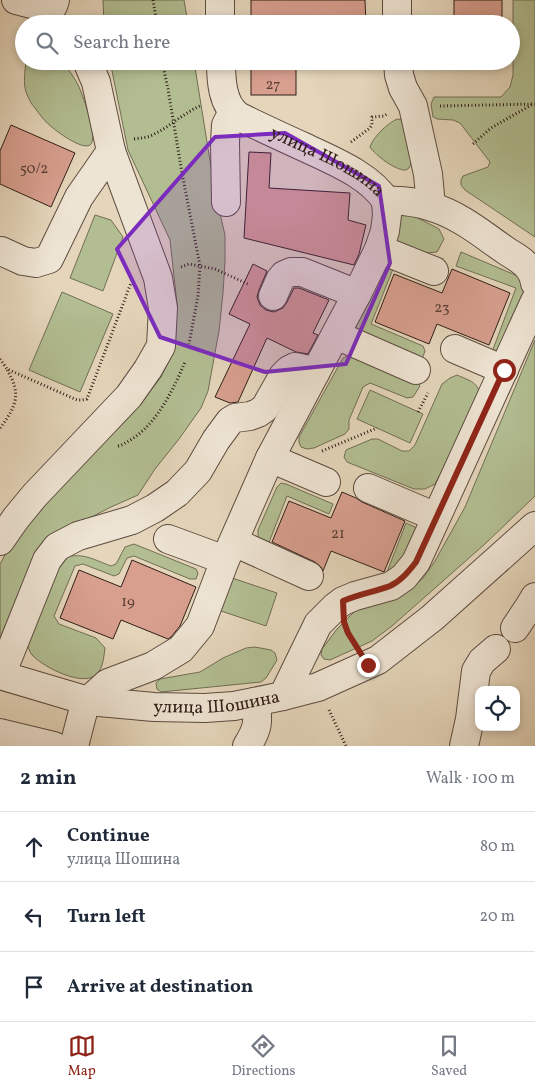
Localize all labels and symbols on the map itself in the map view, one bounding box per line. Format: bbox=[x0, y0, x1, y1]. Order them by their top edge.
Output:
house number: 27 bbox=[266, 75, 280, 96]
street label: улица Шошина bbox=[266, 121, 390, 203]
house number: 50/2 bbox=[20, 159, 48, 180]
house number: 23 bbox=[434, 298, 450, 319]
route start bbox=[493, 359, 516, 382]
house number: 21 bbox=[331, 524, 345, 545]
house number: 19 bbox=[121, 592, 135, 613]
route end bbox=[357, 654, 380, 677]
street label: улица Шошина bbox=[153, 684, 282, 721]

